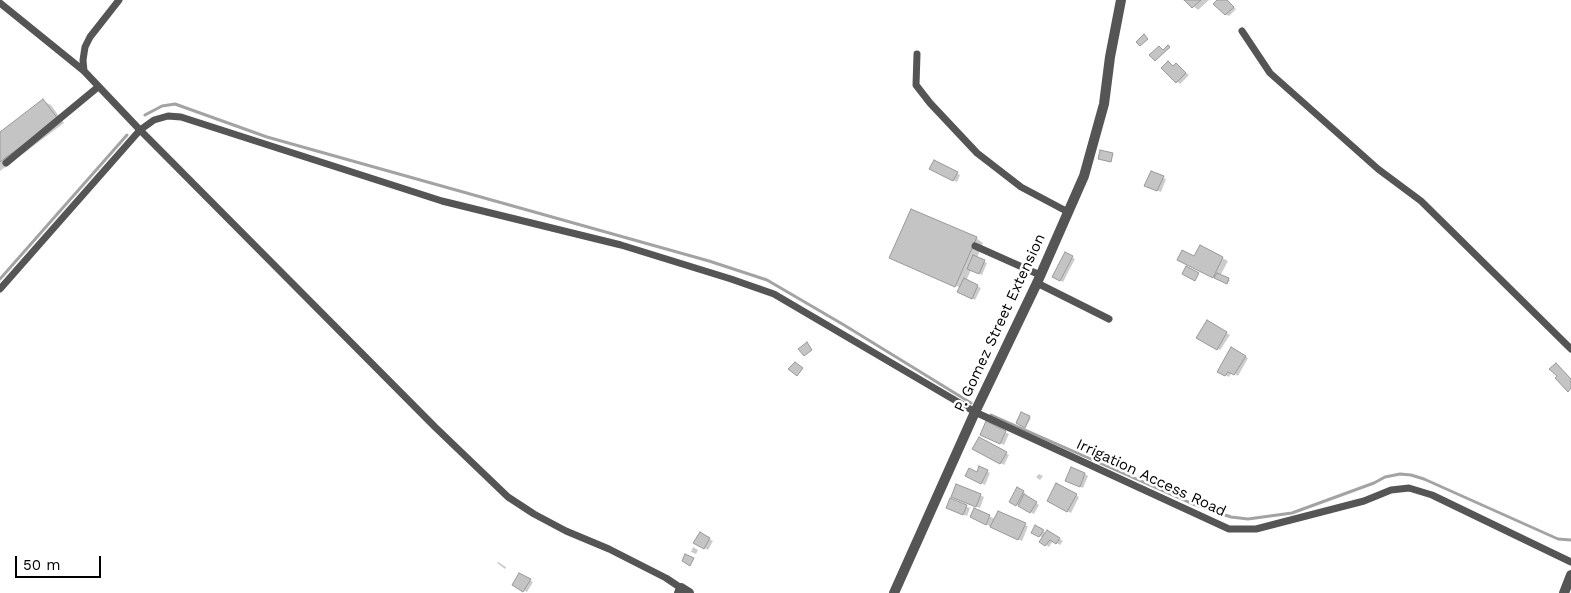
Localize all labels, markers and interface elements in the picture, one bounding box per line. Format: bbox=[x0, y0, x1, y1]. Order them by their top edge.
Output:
street label: P. Gomez Street Extension bbox=[951, 231, 1049, 415]
street label: Irrigation Access Road bbox=[1073, 435, 1229, 521]
scale bar bbox=[18, 546, 104, 578]
text: 50 m bbox=[23, 556, 60, 574]

